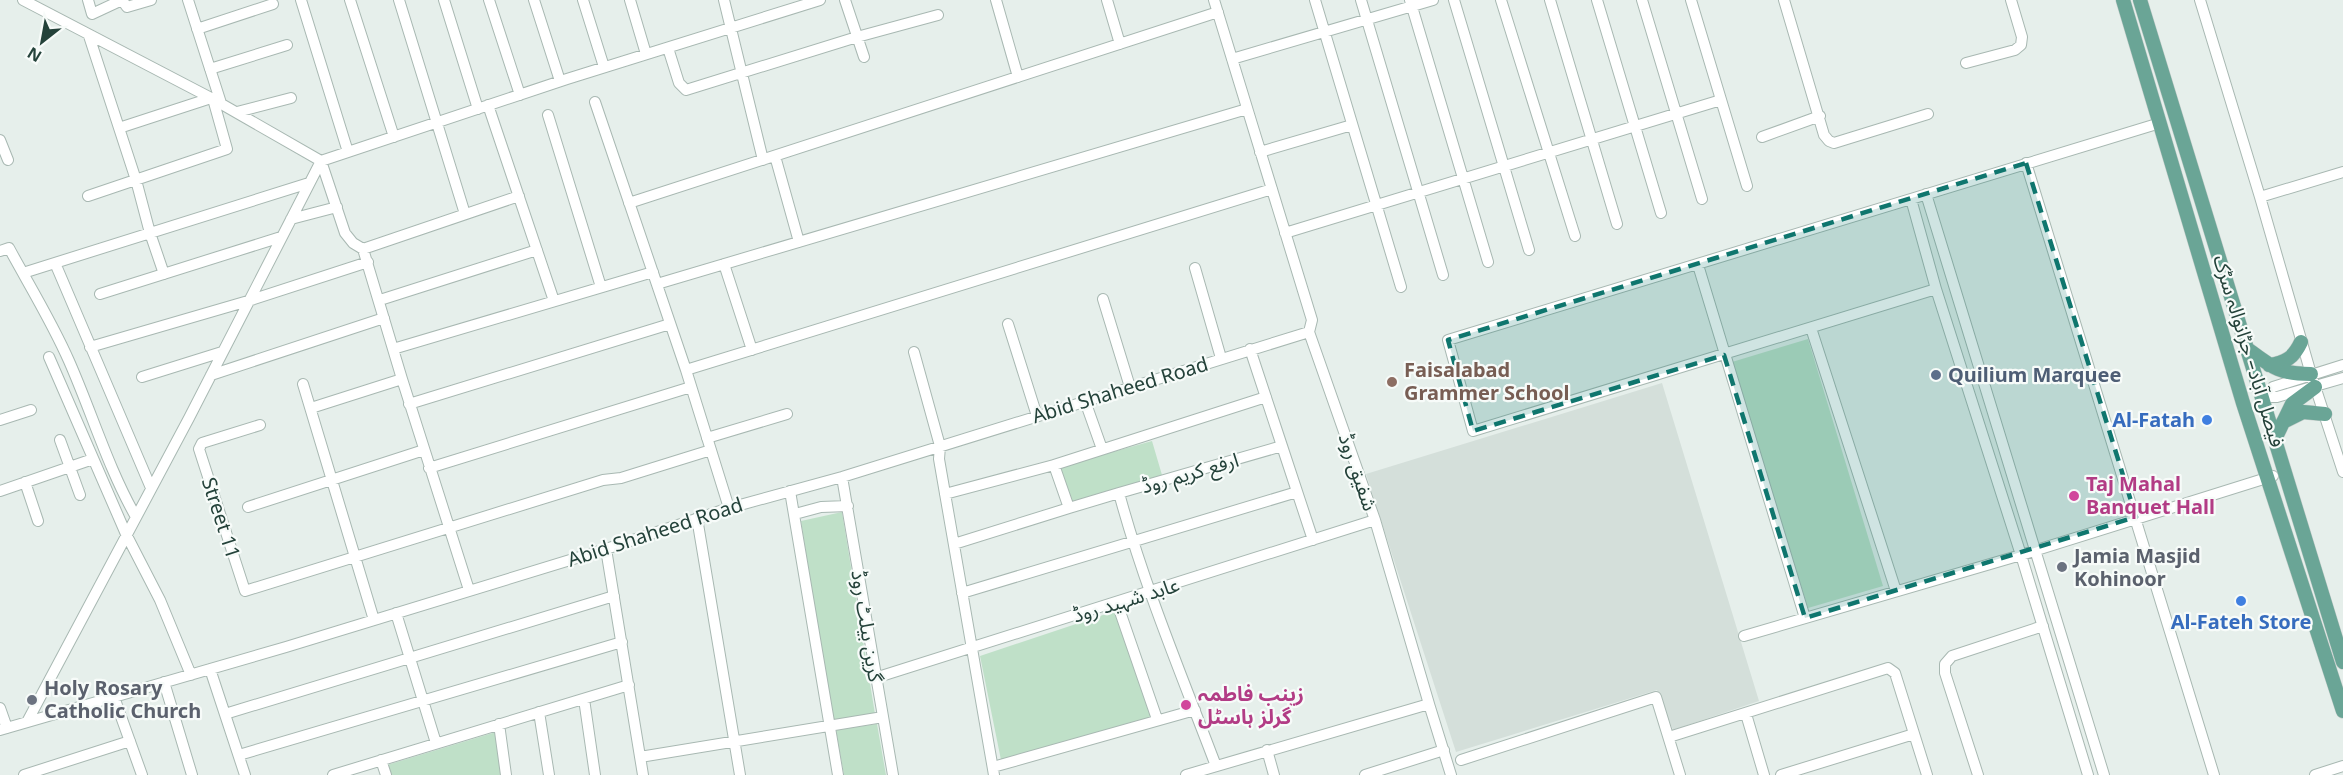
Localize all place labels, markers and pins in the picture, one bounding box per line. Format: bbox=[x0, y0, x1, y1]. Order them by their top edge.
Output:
place label: Faisalabad Grammer School bbox=[1404, 356, 1569, 406]
place label: Quilium Marquee bbox=[1948, 361, 2121, 388]
marker: Quilium Marquee bbox=[1929, 368, 1943, 382]
marker: Faisalabad Grammer School bbox=[1385, 375, 1399, 389]
place label: Al-Fatah bbox=[2112, 406, 2195, 433]
marker: Al-Fatah bbox=[2200, 413, 2214, 427]
place label: Taj Mahal Banquet Hall bbox=[2086, 470, 2215, 520]
marker: Taj Mahal Banquet Hall bbox=[2067, 489, 2081, 503]
place label: Jamia Masjid Kohinoor bbox=[2072, 542, 2201, 592]
marker: Jamia Masjid Kohinoor bbox=[2055, 560, 2069, 574]
marker: Al-Fateh Store bbox=[2234, 594, 2248, 608]
place label: Al-Fateh Store bbox=[2171, 608, 2311, 635]
place label: Holy Rosary Catholic Church bbox=[44, 674, 201, 724]
place label: زینب فاطمہ گرلز ہاسٹل bbox=[1198, 680, 1304, 730]
marker: Holy Rosary Catholic Church bbox=[25, 693, 39, 707]
marker: زینب فاطمہ گرلز ہاسٹل bbox=[1179, 698, 1193, 712]

